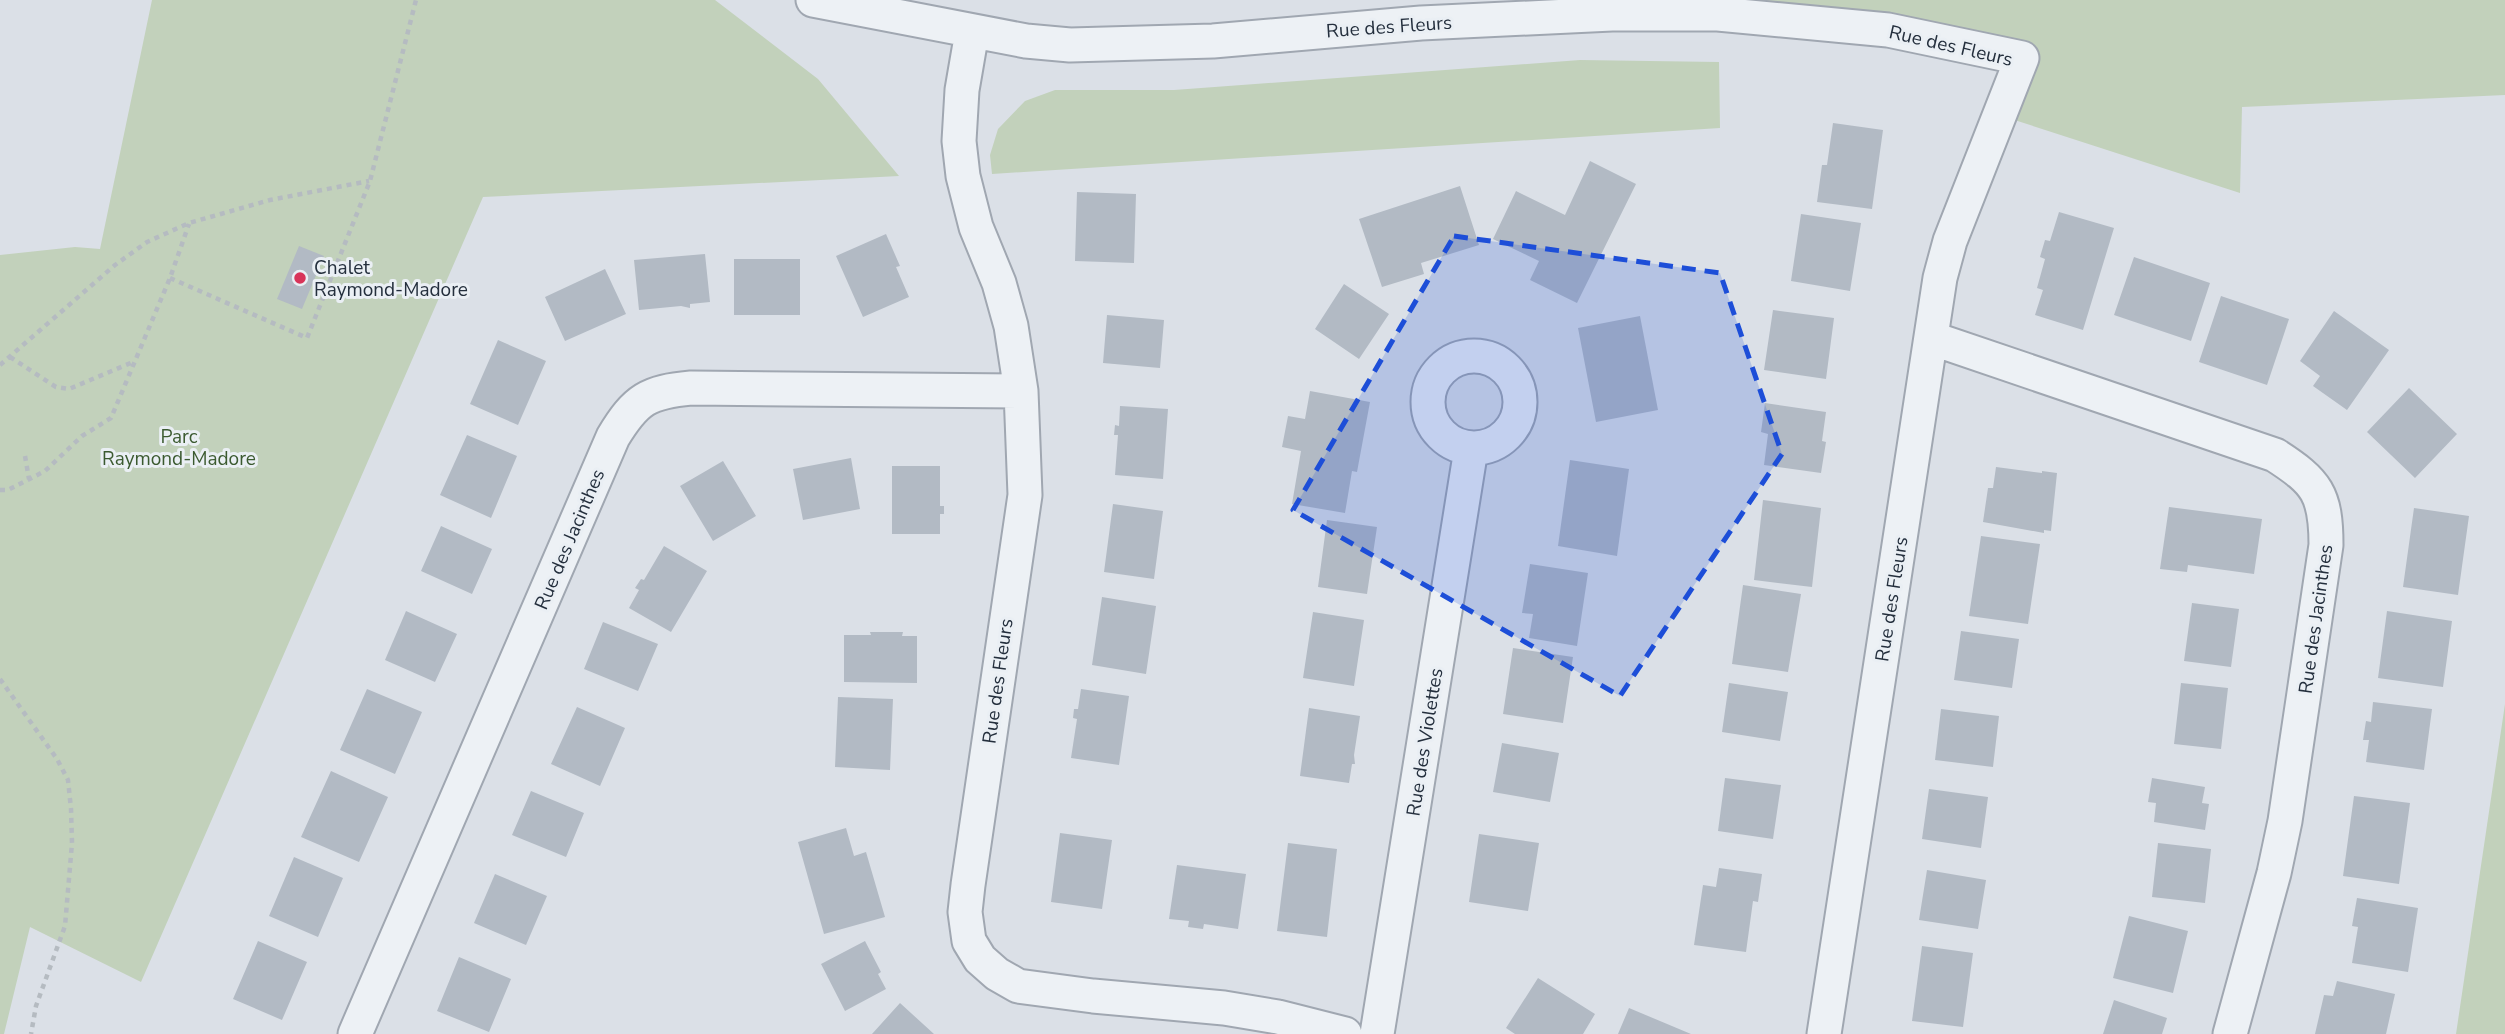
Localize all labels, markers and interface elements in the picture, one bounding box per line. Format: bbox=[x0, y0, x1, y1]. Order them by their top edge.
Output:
street label: Rue des Fleurs bbox=[1325, 10, 1453, 44]
street label: Rue des Fleurs bbox=[1886, 19, 2015, 73]
place label: Chalet Raymond-Madore bbox=[314, 255, 468, 303]
marker: Chalet Raymond-Madore bbox=[292, 270, 308, 286]
park label: Parc Raymond-Madore bbox=[102, 424, 256, 472]
street label: Rue des Jacinthes bbox=[529, 465, 611, 614]
street label: Rue des Fleurs bbox=[1869, 535, 1915, 663]
street label: Rue des Jacinthes bbox=[2293, 543, 2339, 695]
street label: Rue des Fleurs bbox=[976, 617, 1020, 745]
street label: Rue des Violettes bbox=[1400, 666, 1450, 818]

